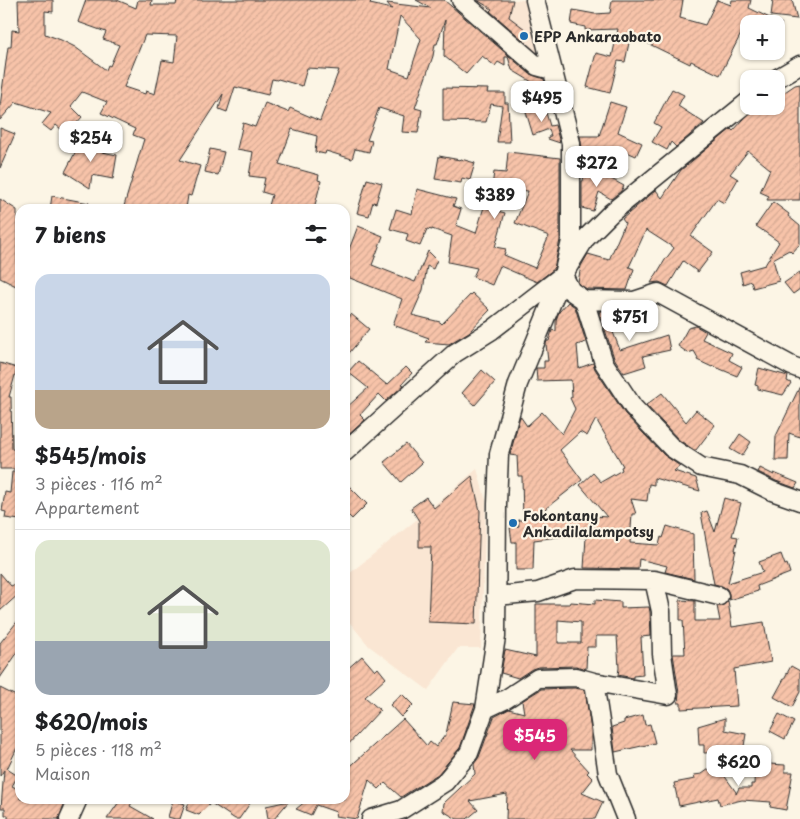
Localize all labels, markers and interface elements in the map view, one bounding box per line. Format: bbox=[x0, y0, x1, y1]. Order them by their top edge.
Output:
map controls bbox=[740, 15, 785, 115]
button: + bbox=[740, 15, 785, 60]
place label: EPP Ankaraobato bbox=[534, 26, 661, 47]
marker: EPP Ankaraobato bbox=[518, 30, 530, 42]
button: − bbox=[740, 70, 785, 115]
pin: $495 bbox=[512, 80, 572, 123]
text: $495 bbox=[522, 85, 562, 109]
pin: $254 bbox=[61, 120, 121, 163]
text: $254 bbox=[70, 125, 112, 149]
pin: $272 bbox=[567, 146, 627, 188]
text: $272 bbox=[576, 150, 618, 174]
pin: $389 bbox=[465, 178, 525, 220]
text: $389 bbox=[475, 182, 515, 206]
text: 7 biens bbox=[35, 218, 106, 250]
icon: filters bbox=[302, 220, 330, 248]
pin: $751 bbox=[600, 300, 660, 342]
text: $751 bbox=[612, 304, 648, 328]
icon: home bbox=[138, 307, 228, 397]
text: $545/mois bbox=[35, 439, 146, 471]
text: 3 pièces · 116 m² bbox=[35, 471, 163, 495]
text: Appartement bbox=[35, 495, 139, 519]
place label: Fokontany Ankadilalampotsy bbox=[523, 505, 654, 542]
marker: Fokontany Ankadilalampotsy bbox=[507, 517, 519, 529]
icon: home bbox=[138, 572, 228, 662]
text: $620/mois bbox=[35, 705, 148, 737]
pin: $545 bbox=[505, 718, 565, 761]
text: $545 bbox=[514, 723, 556, 747]
text: 5 pièces · 118 m² bbox=[35, 737, 162, 761]
pin: $620 bbox=[709, 744, 769, 787]
text: $620 bbox=[717, 749, 761, 773]
text: Maison bbox=[35, 761, 90, 785]

